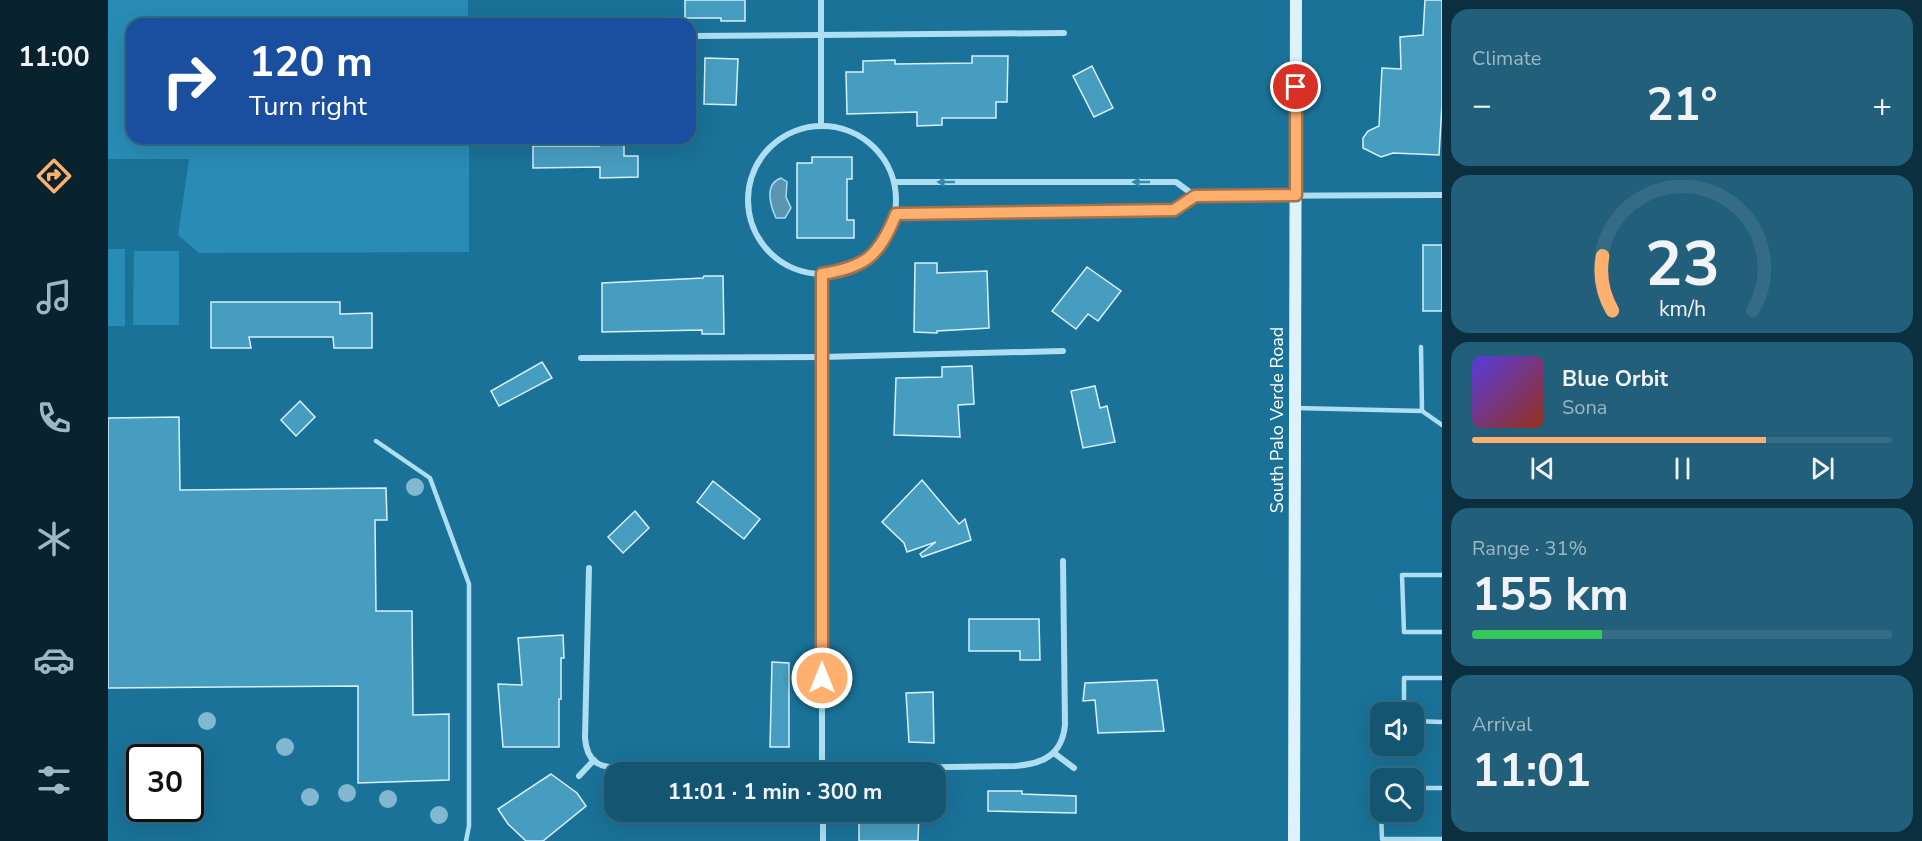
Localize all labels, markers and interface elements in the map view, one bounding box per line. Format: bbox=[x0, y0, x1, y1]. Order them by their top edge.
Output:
text: 120 m bbox=[249, 34, 373, 91]
text: 11:00 bbox=[18, 39, 90, 76]
icon: right bbox=[150, 42, 228, 120]
text: Climate bbox=[1472, 45, 1541, 72]
pin bbox=[1270, 61, 1321, 112]
icon: arrive bbox=[1279, 70, 1312, 103]
text: 21° bbox=[1646, 75, 1718, 136]
text: − bbox=[1472, 83, 1492, 128]
text: + bbox=[1872, 83, 1892, 128]
text: Turn right bbox=[249, 88, 367, 125]
icon: directions bbox=[33, 155, 75, 197]
one-way arrow bbox=[936, 177, 955, 187]
one-way arrow bbox=[1131, 177, 1150, 187]
text: 23 bbox=[1645, 222, 1719, 307]
icon: music bbox=[33, 276, 75, 318]
text: km/h bbox=[1658, 295, 1706, 325]
street label: South Palo Verde Road bbox=[1265, 327, 1289, 513]
text: Blue Orbit bbox=[1562, 364, 1668, 394]
text: Sona bbox=[1562, 394, 1607, 421]
icon: phone bbox=[33, 397, 75, 439]
icon: previous bbox=[1526, 452, 1559, 485]
icon: pause bbox=[1666, 452, 1699, 485]
icon: next bbox=[1806, 452, 1839, 485]
icon: climate bbox=[33, 518, 75, 560]
text: Range · 31% bbox=[1472, 535, 1587, 562]
text: 155 km bbox=[1472, 565, 1629, 626]
icon: car bbox=[33, 639, 75, 681]
position arrow bbox=[790, 646, 854, 710]
map controls bbox=[1370, 702, 1424, 822]
button: sound bbox=[1370, 702, 1424, 756]
text: Arrival bbox=[1472, 711, 1532, 738]
text: 11:01 bbox=[1472, 741, 1591, 802]
speed limit sign: 30 bbox=[126, 744, 204, 822]
icon: filters bbox=[33, 759, 75, 801]
button: search bbox=[1370, 768, 1424, 822]
text: 11:01 · 1 min · 300 m bbox=[668, 777, 882, 807]

